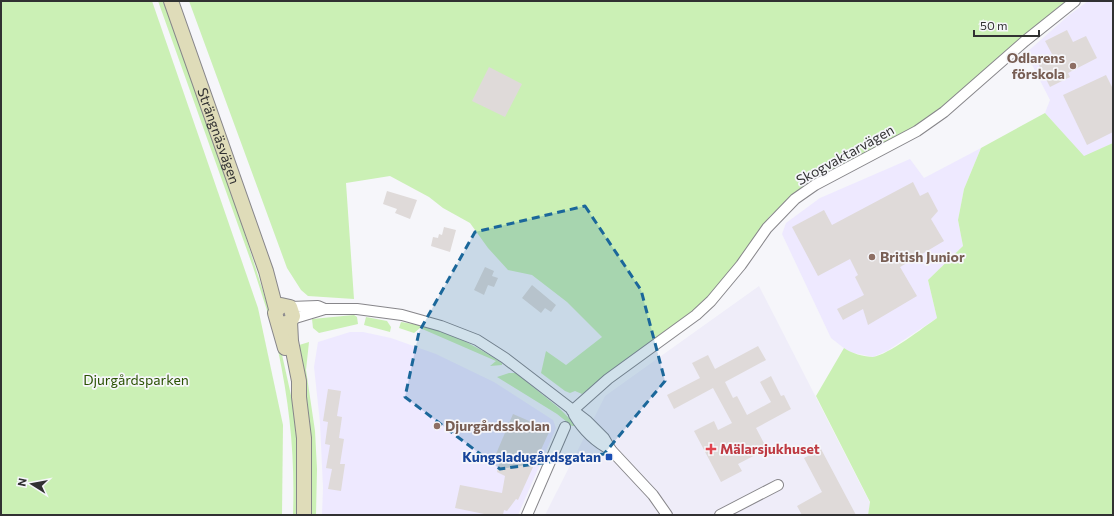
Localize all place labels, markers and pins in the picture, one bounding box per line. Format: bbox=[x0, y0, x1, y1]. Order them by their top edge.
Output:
place label: Odlarens förskola bbox=[1007, 49, 1065, 82]
marker: Odlarens förskola bbox=[1068, 61, 1078, 71]
place label: British Junior bbox=[880, 248, 965, 265]
marker: British Junior bbox=[867, 252, 877, 262]
place label: Djurgårdsskolan bbox=[445, 417, 550, 434]
marker: Djurgårdsskolan bbox=[432, 421, 442, 431]
place label: Mälarsjukhuset bbox=[720, 440, 820, 457]
marker: Mälarsjukhuset bbox=[705, 443, 717, 455]
place label: Kungsladugårdsgatan bbox=[462, 448, 601, 465]
marker: Kungsladugårdsgatan bbox=[604, 452, 614, 462]

